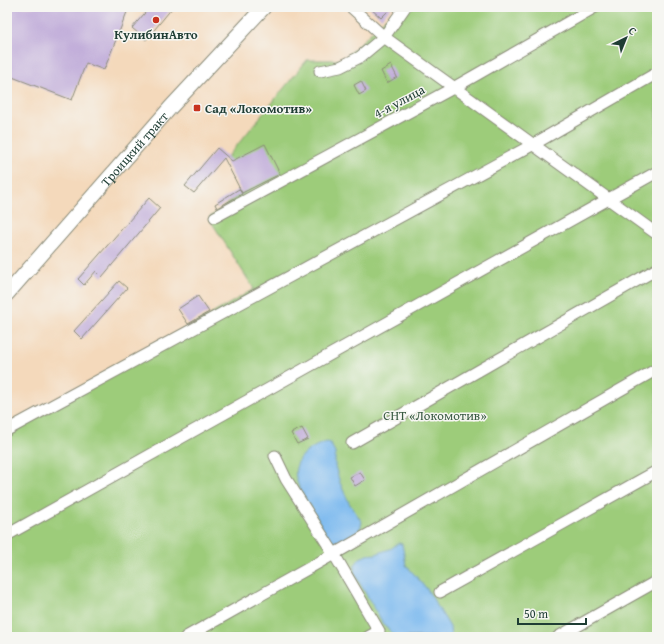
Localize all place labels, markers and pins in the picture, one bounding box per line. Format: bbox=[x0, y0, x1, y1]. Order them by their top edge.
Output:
marker: КулибинАвто bbox=[151, 15, 161, 25]
place label: КулибинАвто bbox=[114, 25, 198, 44]
place label: Сад «Локомотив» bbox=[205, 99, 312, 118]
marker: Сад «Локомотив» bbox=[192, 103, 202, 113]

